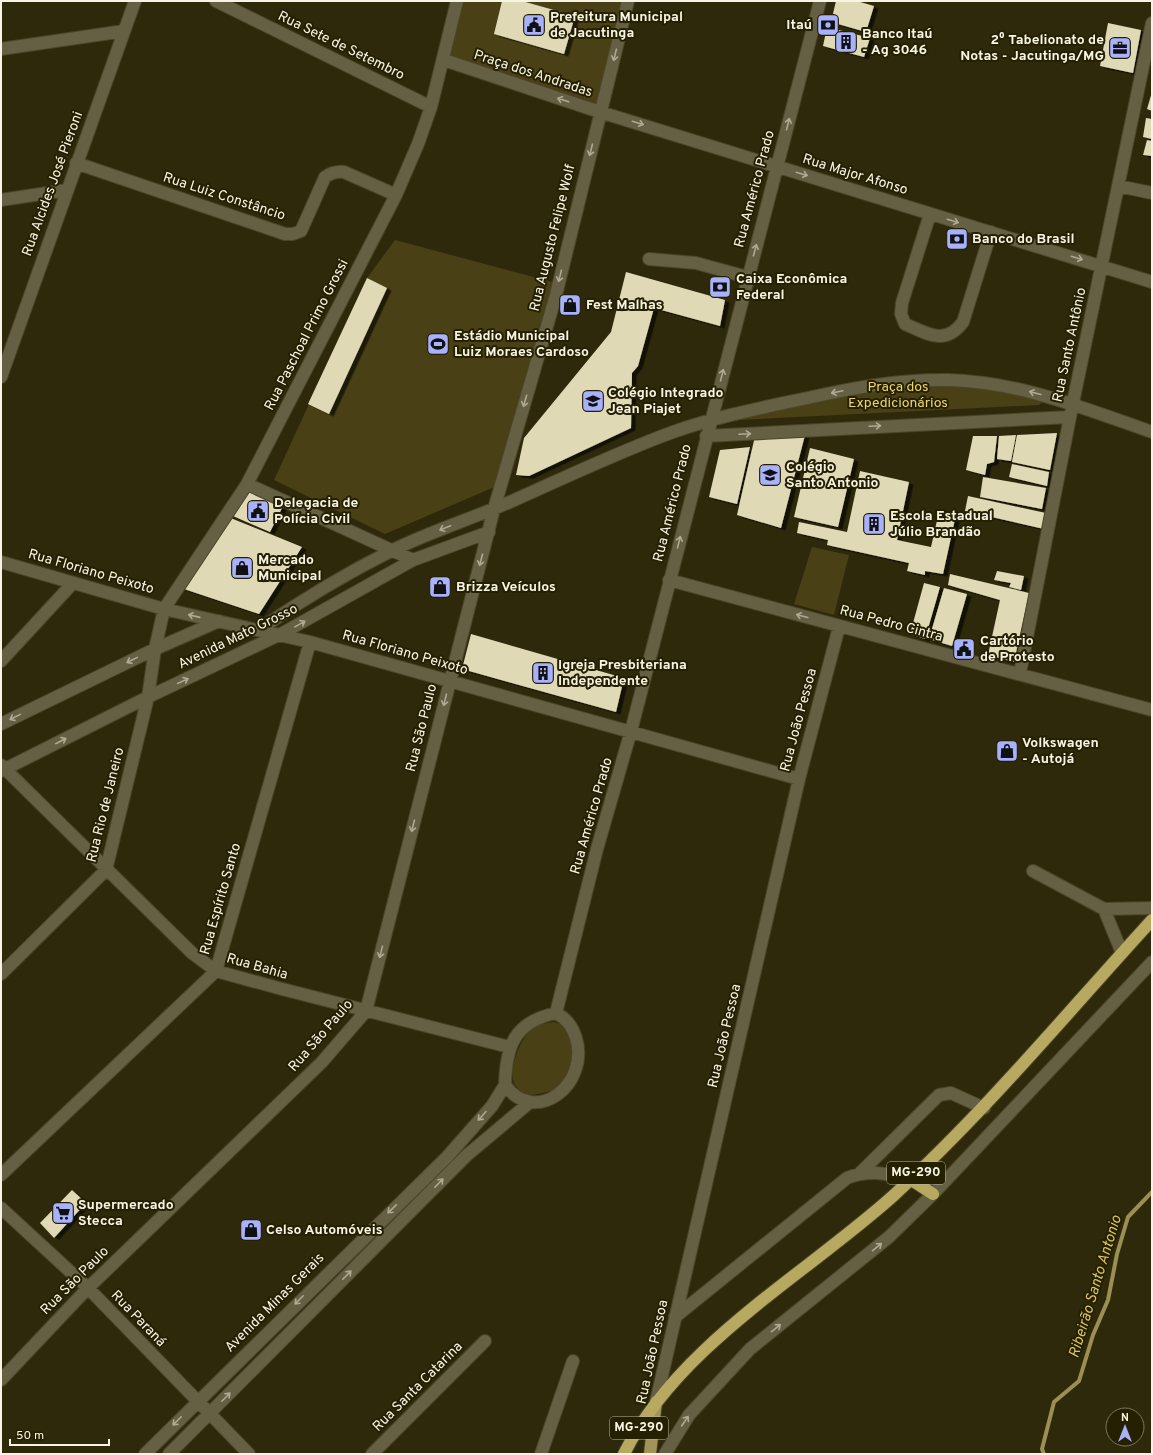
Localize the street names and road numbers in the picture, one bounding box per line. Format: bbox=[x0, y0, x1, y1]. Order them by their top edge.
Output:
street label: Rua Sete de Setembro bbox=[275, 8, 407, 84]
street label: Praça dos Andradas bbox=[471, 47, 595, 101]
street label: Rua Alcides José Pieroni bbox=[19, 109, 87, 259]
street label: Rua Américo Prado bbox=[731, 128, 779, 249]
street label: Rua Major Afonso bbox=[800, 151, 910, 199]
street label: Rua Augusto Felipe Wolf bbox=[527, 163, 580, 313]
street label: Rua Luiz Constâncio bbox=[161, 169, 287, 225]
street label: Rua Paschoal Primo Grossi bbox=[261, 257, 353, 413]
street label: Rua Santo Antônio bbox=[1050, 286, 1090, 404]
street label: Rua Américo Prado bbox=[650, 442, 696, 564]
street label: Rua Floriano Peixoto bbox=[26, 546, 156, 598]
street label: Avenida Mato Grosso bbox=[175, 601, 301, 673]
street label: Rua Pedro Cintra bbox=[838, 602, 944, 646]
street label: Rua Floriano Peixoto bbox=[340, 627, 470, 679]
street label: Rua João Pessoa bbox=[777, 666, 821, 774]
street label: Rua São Paulo bbox=[403, 682, 441, 774]
street label: Rua Rio de Janeiro bbox=[84, 746, 129, 864]
street label: Rua Américo Prado bbox=[567, 755, 617, 876]
street label: Rua Espírito Santo bbox=[197, 841, 245, 957]
street label: Rua Bahia bbox=[224, 950, 290, 984]
street label: Rua João Pessoa bbox=[705, 982, 745, 1090]
street label: Rua São Paulo bbox=[285, 996, 357, 1075]
road number: MG-290 bbox=[887, 1162, 945, 1184]
street label: Rua São Paulo bbox=[37, 1243, 113, 1319]
street label: Avenida Minas Gerais bbox=[222, 1250, 328, 1356]
street label: Rua Paraná bbox=[107, 1287, 169, 1351]
street label: Rua João Pessoa bbox=[634, 1298, 672, 1406]
street label: Rua Santa Catarina bbox=[369, 1338, 467, 1436]
road number: MG-290 bbox=[610, 1417, 668, 1439]

